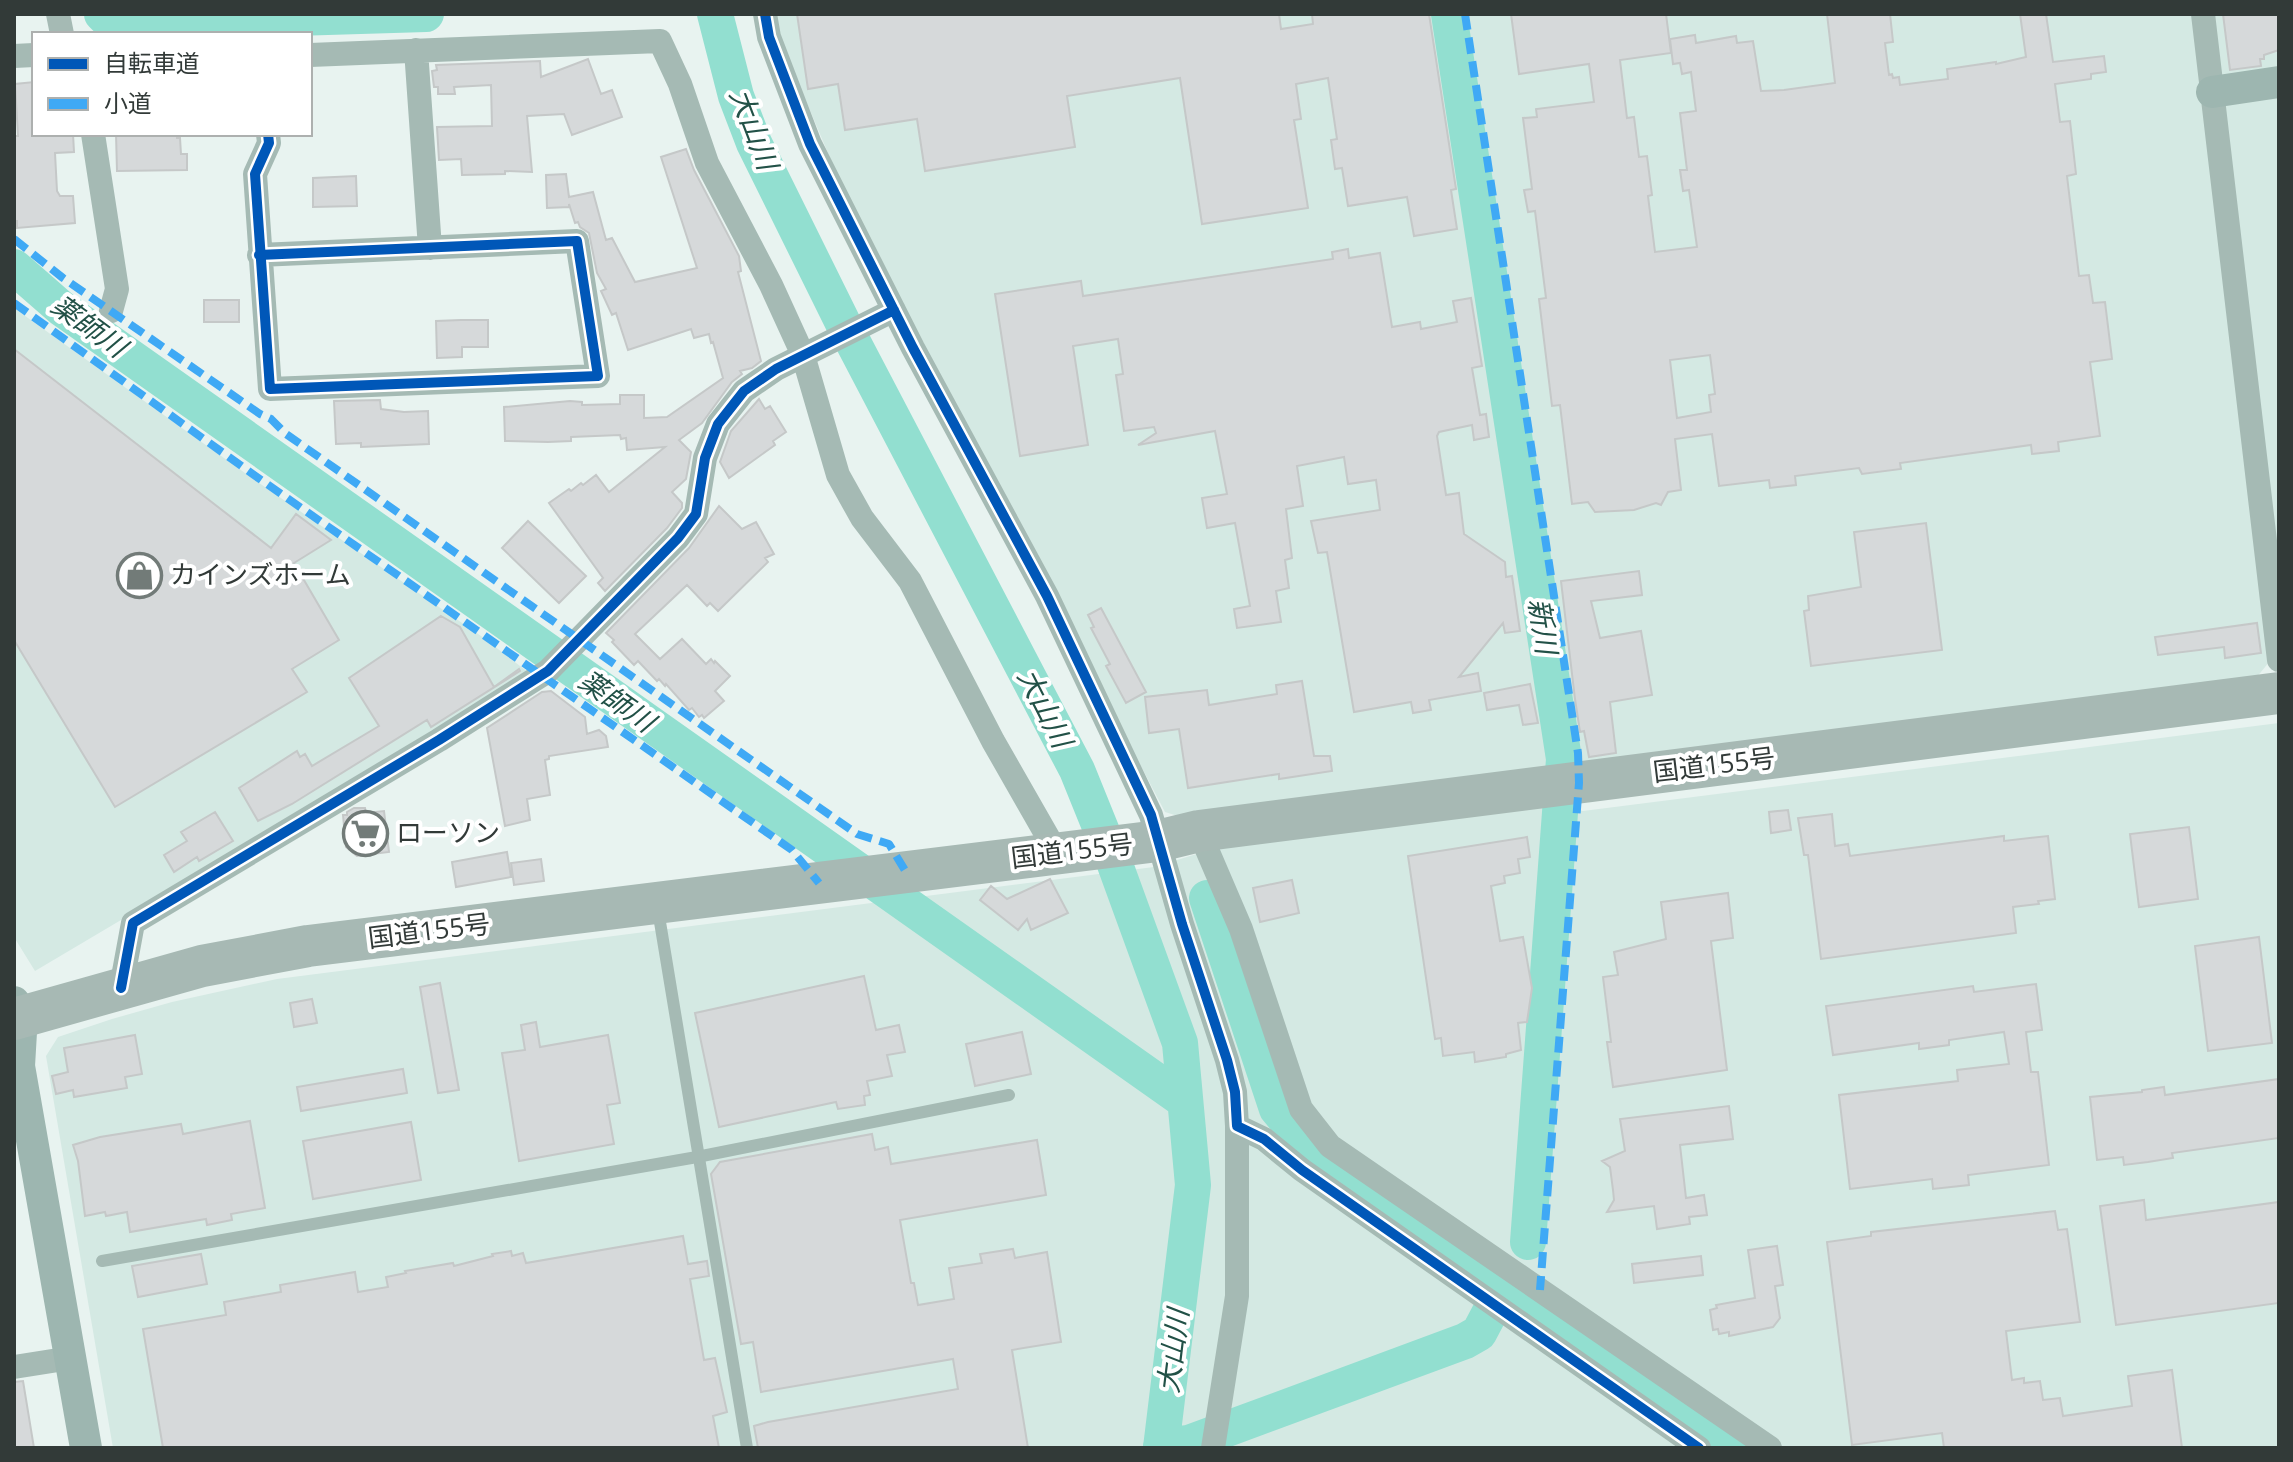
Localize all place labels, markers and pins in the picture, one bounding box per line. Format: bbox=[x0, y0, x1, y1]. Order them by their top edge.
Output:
shop icon: カインズホーム bbox=[115, 551, 163, 599]
place label: カインズホーム bbox=[170, 556, 351, 592]
supermarket icon: ローソン bbox=[341, 809, 389, 857]
place label: ローソン bbox=[396, 814, 500, 850]

